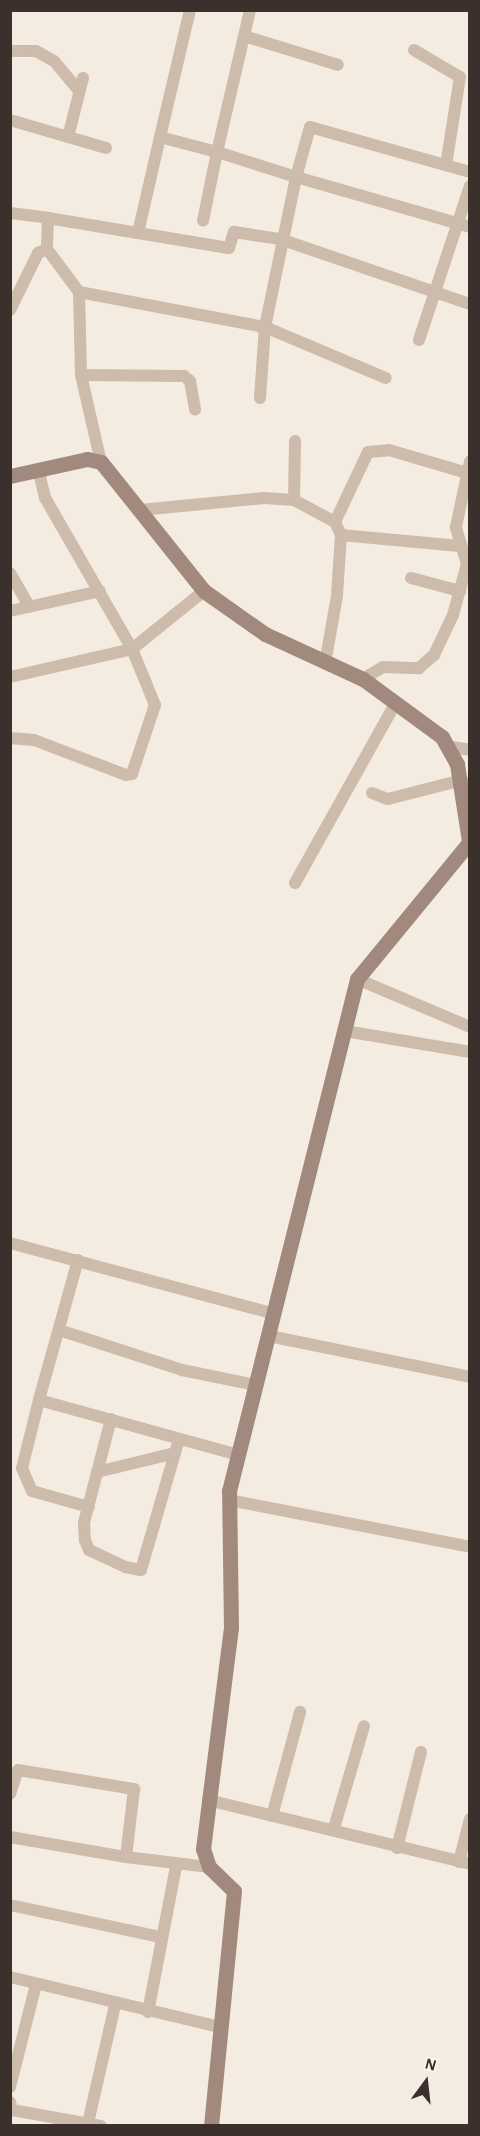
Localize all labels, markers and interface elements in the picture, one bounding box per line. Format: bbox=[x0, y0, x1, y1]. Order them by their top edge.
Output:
north arrow bbox=[396, 2052, 456, 2112]
text: N bbox=[423, 2055, 438, 2074]

